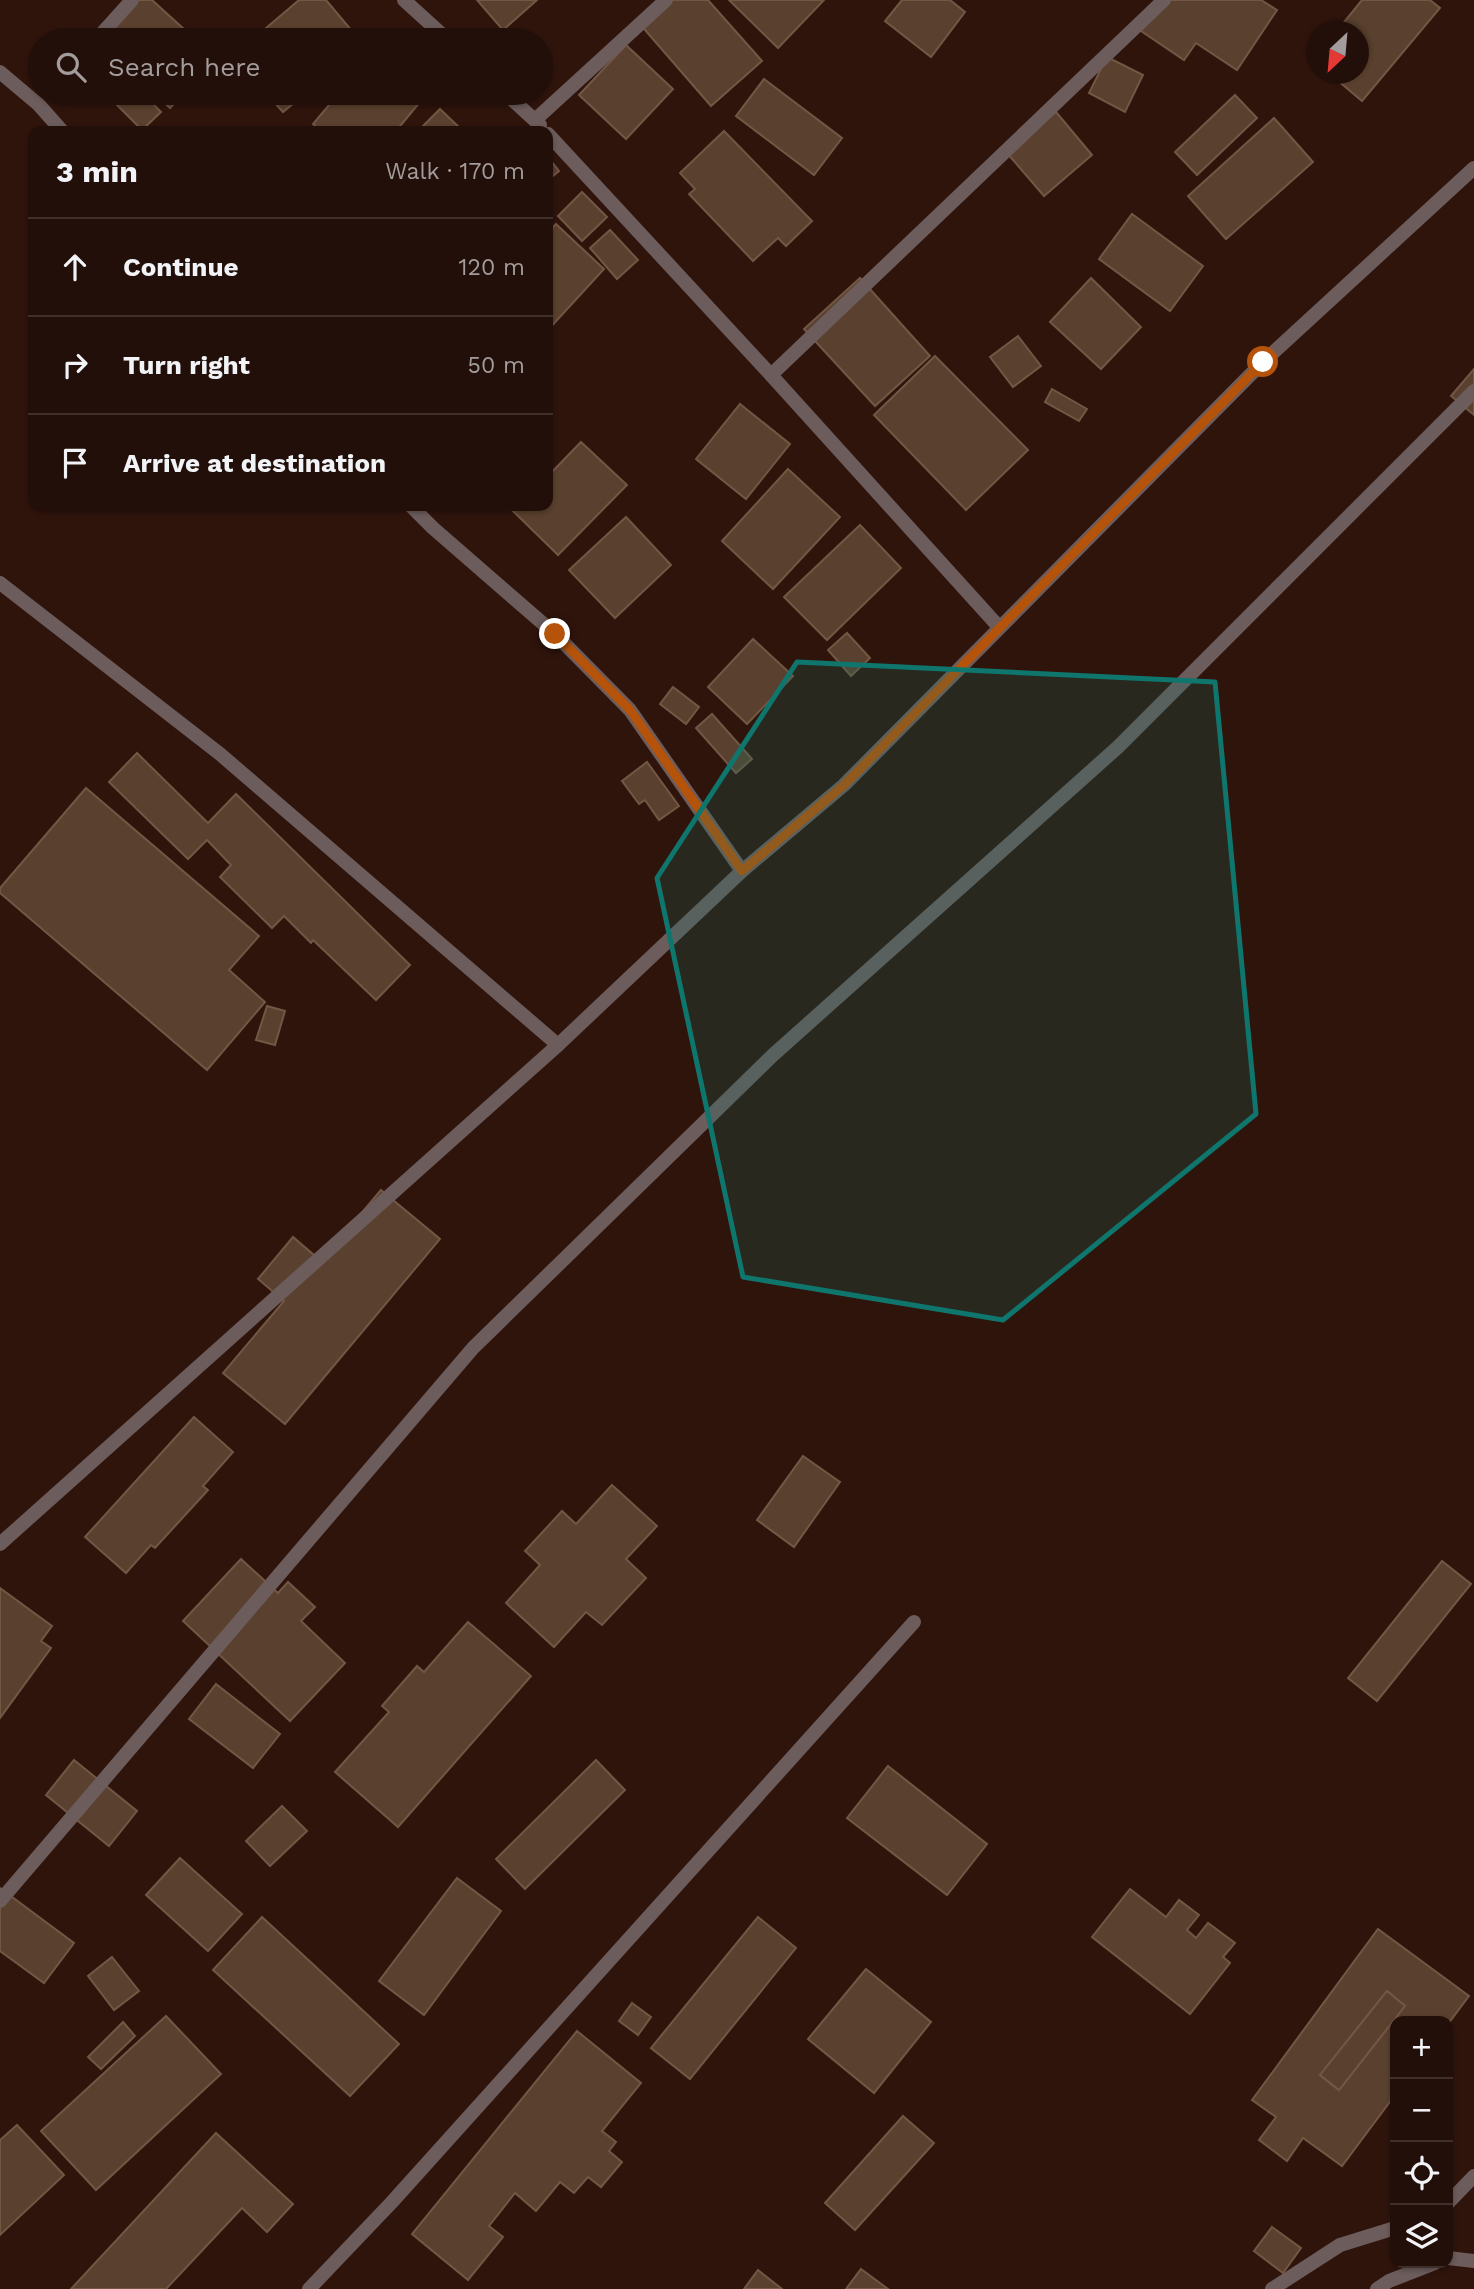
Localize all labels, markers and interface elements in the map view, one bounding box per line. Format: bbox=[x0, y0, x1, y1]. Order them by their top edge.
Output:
north arrow bbox=[1306, 21, 1369, 84]
search box bbox=[28, 28, 553, 105]
icon: search bbox=[52, 48, 90, 86]
text: Search here bbox=[108, 52, 260, 82]
text: 3 min bbox=[56, 154, 138, 189]
text: Walk · 170 m bbox=[385, 158, 525, 185]
icon: ahead bbox=[56, 248, 94, 286]
text: Continue bbox=[123, 252, 239, 282]
text: 120 m bbox=[459, 254, 525, 281]
icon: right bbox=[56, 346, 94, 384]
route start bbox=[1247, 346, 1278, 377]
text: Turn right bbox=[123, 350, 250, 380]
text: 50 m bbox=[468, 352, 525, 379]
icon: arrive bbox=[56, 444, 94, 482]
text: Arrive at destination bbox=[123, 448, 386, 478]
route end bbox=[539, 618, 570, 649]
map controls bbox=[1390, 2016, 1453, 2268]
button: + bbox=[1390, 2016, 1453, 2079]
button: − bbox=[1390, 2079, 1453, 2142]
button: locate bbox=[1390, 2142, 1453, 2205]
button: layers bbox=[1390, 2205, 1453, 2268]

